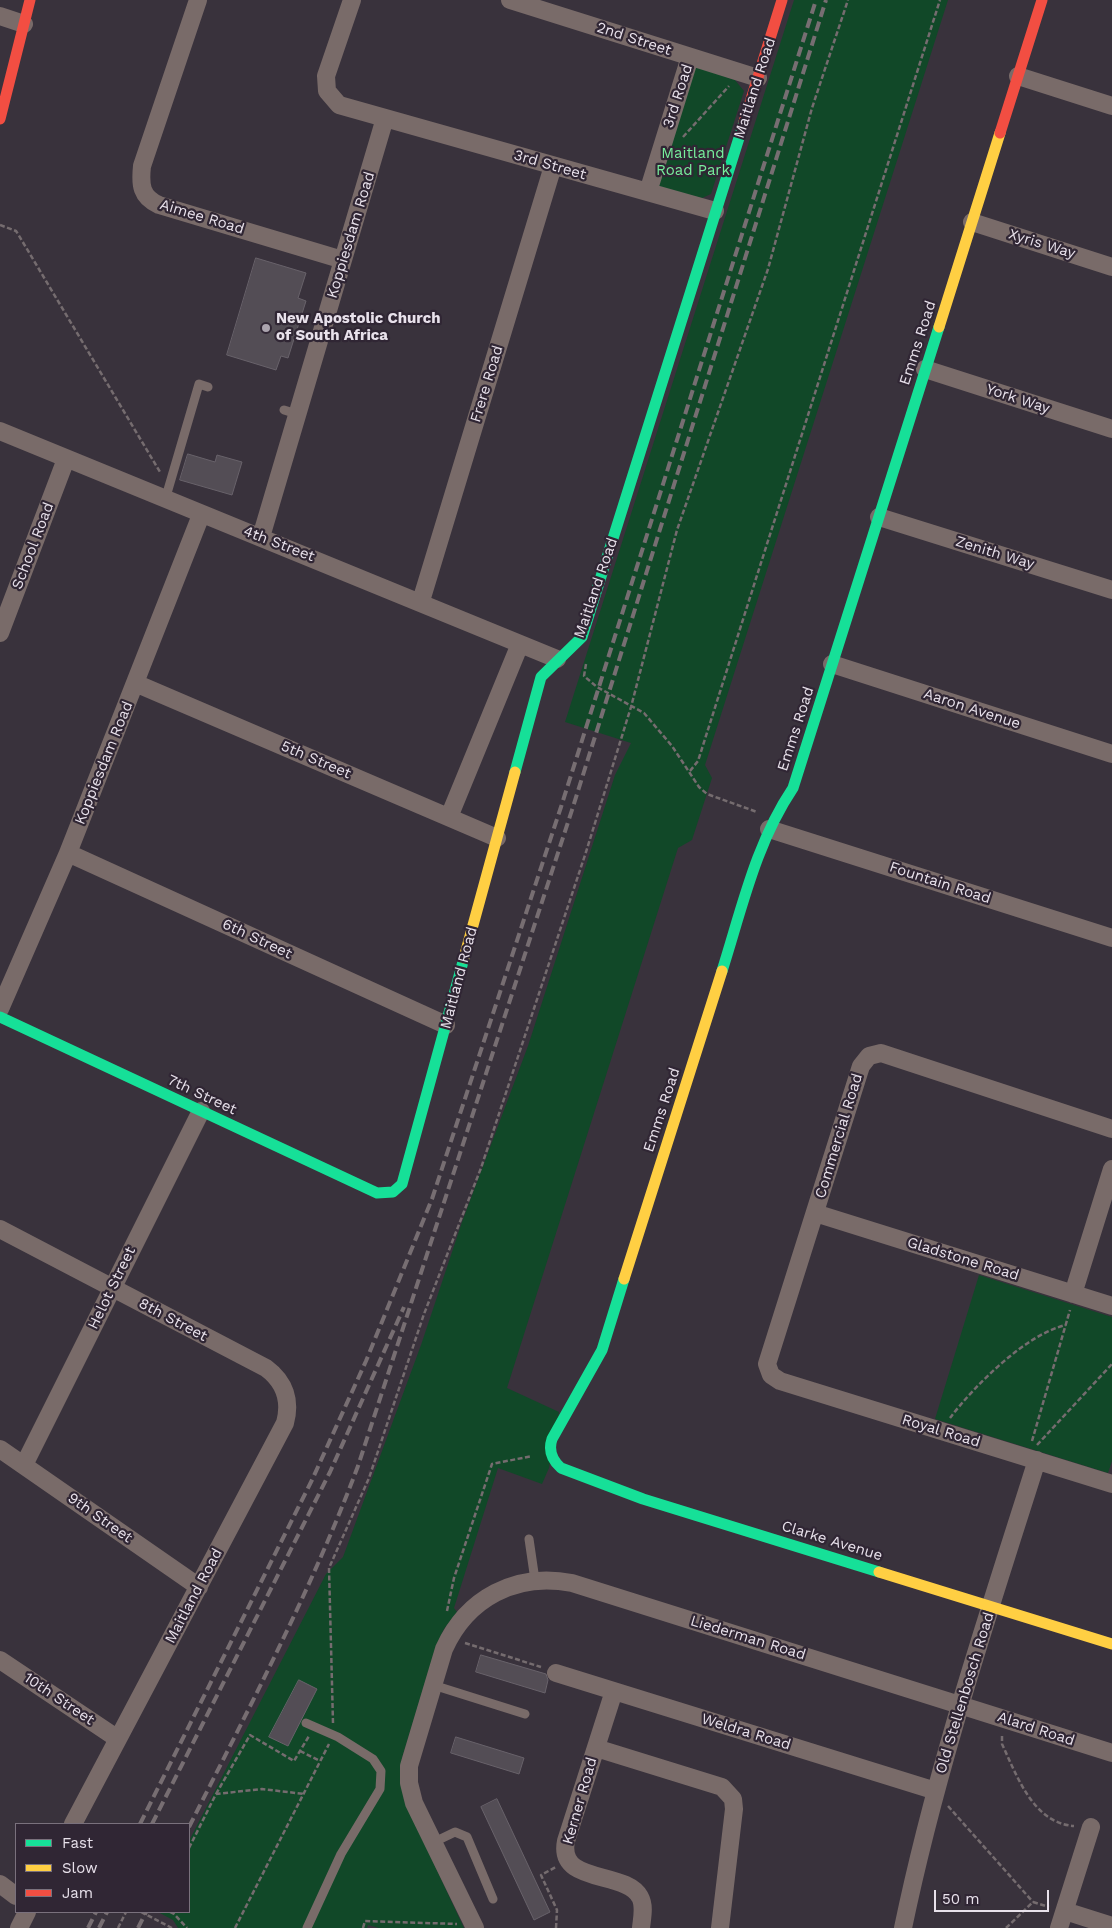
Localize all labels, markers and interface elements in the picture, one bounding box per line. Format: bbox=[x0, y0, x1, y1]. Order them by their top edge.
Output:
street label: 2nd Street bbox=[594, 18, 674, 60]
street label: Maitland Road bbox=[730, 35, 780, 141]
street label: 3rd Road bbox=[659, 62, 697, 130]
park label: Maitland Road Park bbox=[656, 145, 730, 180]
street label: 3rd Street bbox=[512, 146, 588, 184]
street label: Koppiesdam Road bbox=[323, 169, 379, 301]
street label: Aimee Road bbox=[158, 196, 246, 238]
street label: Xyris Way bbox=[1006, 225, 1078, 263]
street label: Emms Road bbox=[896, 298, 940, 388]
place label: New Apostolic Church of South Africa bbox=[276, 310, 440, 345]
marker: New Apostolic Church of South Africa bbox=[260, 322, 272, 334]
street label: Frere Road bbox=[467, 343, 507, 425]
street label: York Way bbox=[984, 380, 1052, 418]
street label: School Road bbox=[8, 500, 58, 592]
street label: 4th Street bbox=[241, 522, 317, 566]
street label: Zenith Way bbox=[953, 533, 1037, 573]
street label: Maitland Road bbox=[570, 535, 622, 641]
street label: Emms Road bbox=[774, 684, 818, 774]
street label: Aaron Avenue bbox=[921, 685, 1023, 733]
street label: Koppiesdam Road bbox=[71, 699, 137, 827]
street label: 5th Street bbox=[278, 737, 354, 783]
street label: Fountain Road bbox=[887, 858, 993, 908]
street label: 6th Street bbox=[219, 915, 295, 963]
street label: Maitland Road bbox=[437, 925, 481, 1031]
street label: Emms Road bbox=[640, 1065, 684, 1155]
street label: 7th Street bbox=[165, 1071, 239, 1119]
street label: Commercial Road bbox=[811, 1071, 867, 1201]
street label: Gladstone Road bbox=[905, 1233, 1021, 1285]
street label: Helot Street bbox=[84, 1244, 140, 1332]
street label: 8th Street bbox=[136, 1294, 210, 1346]
street label: Royal Road bbox=[900, 1411, 982, 1451]
street label: 9th Street bbox=[64, 1489, 136, 1547]
street label: Clarke Avenue bbox=[779, 1517, 885, 1565]
street label: Maitland Road bbox=[161, 1545, 227, 1647]
street label: Old Stellenbosch Road bbox=[932, 1610, 998, 1776]
street label: Liederman Road bbox=[688, 1612, 808, 1664]
street label: 10th Street bbox=[20, 1669, 98, 1729]
street label: Alard Road bbox=[995, 1708, 1077, 1750]
street label: Weldra Road bbox=[699, 1710, 793, 1754]
street label: Kerner Road bbox=[559, 1755, 601, 1847]
legend bbox=[15, 1823, 190, 1913]
text: Fast bbox=[62, 1834, 93, 1852]
text: Slow bbox=[62, 1859, 98, 1877]
scale bar bbox=[937, 1880, 1052, 1912]
text: Jam bbox=[62, 1884, 93, 1902]
text: 50 m bbox=[942, 1890, 979, 1908]

